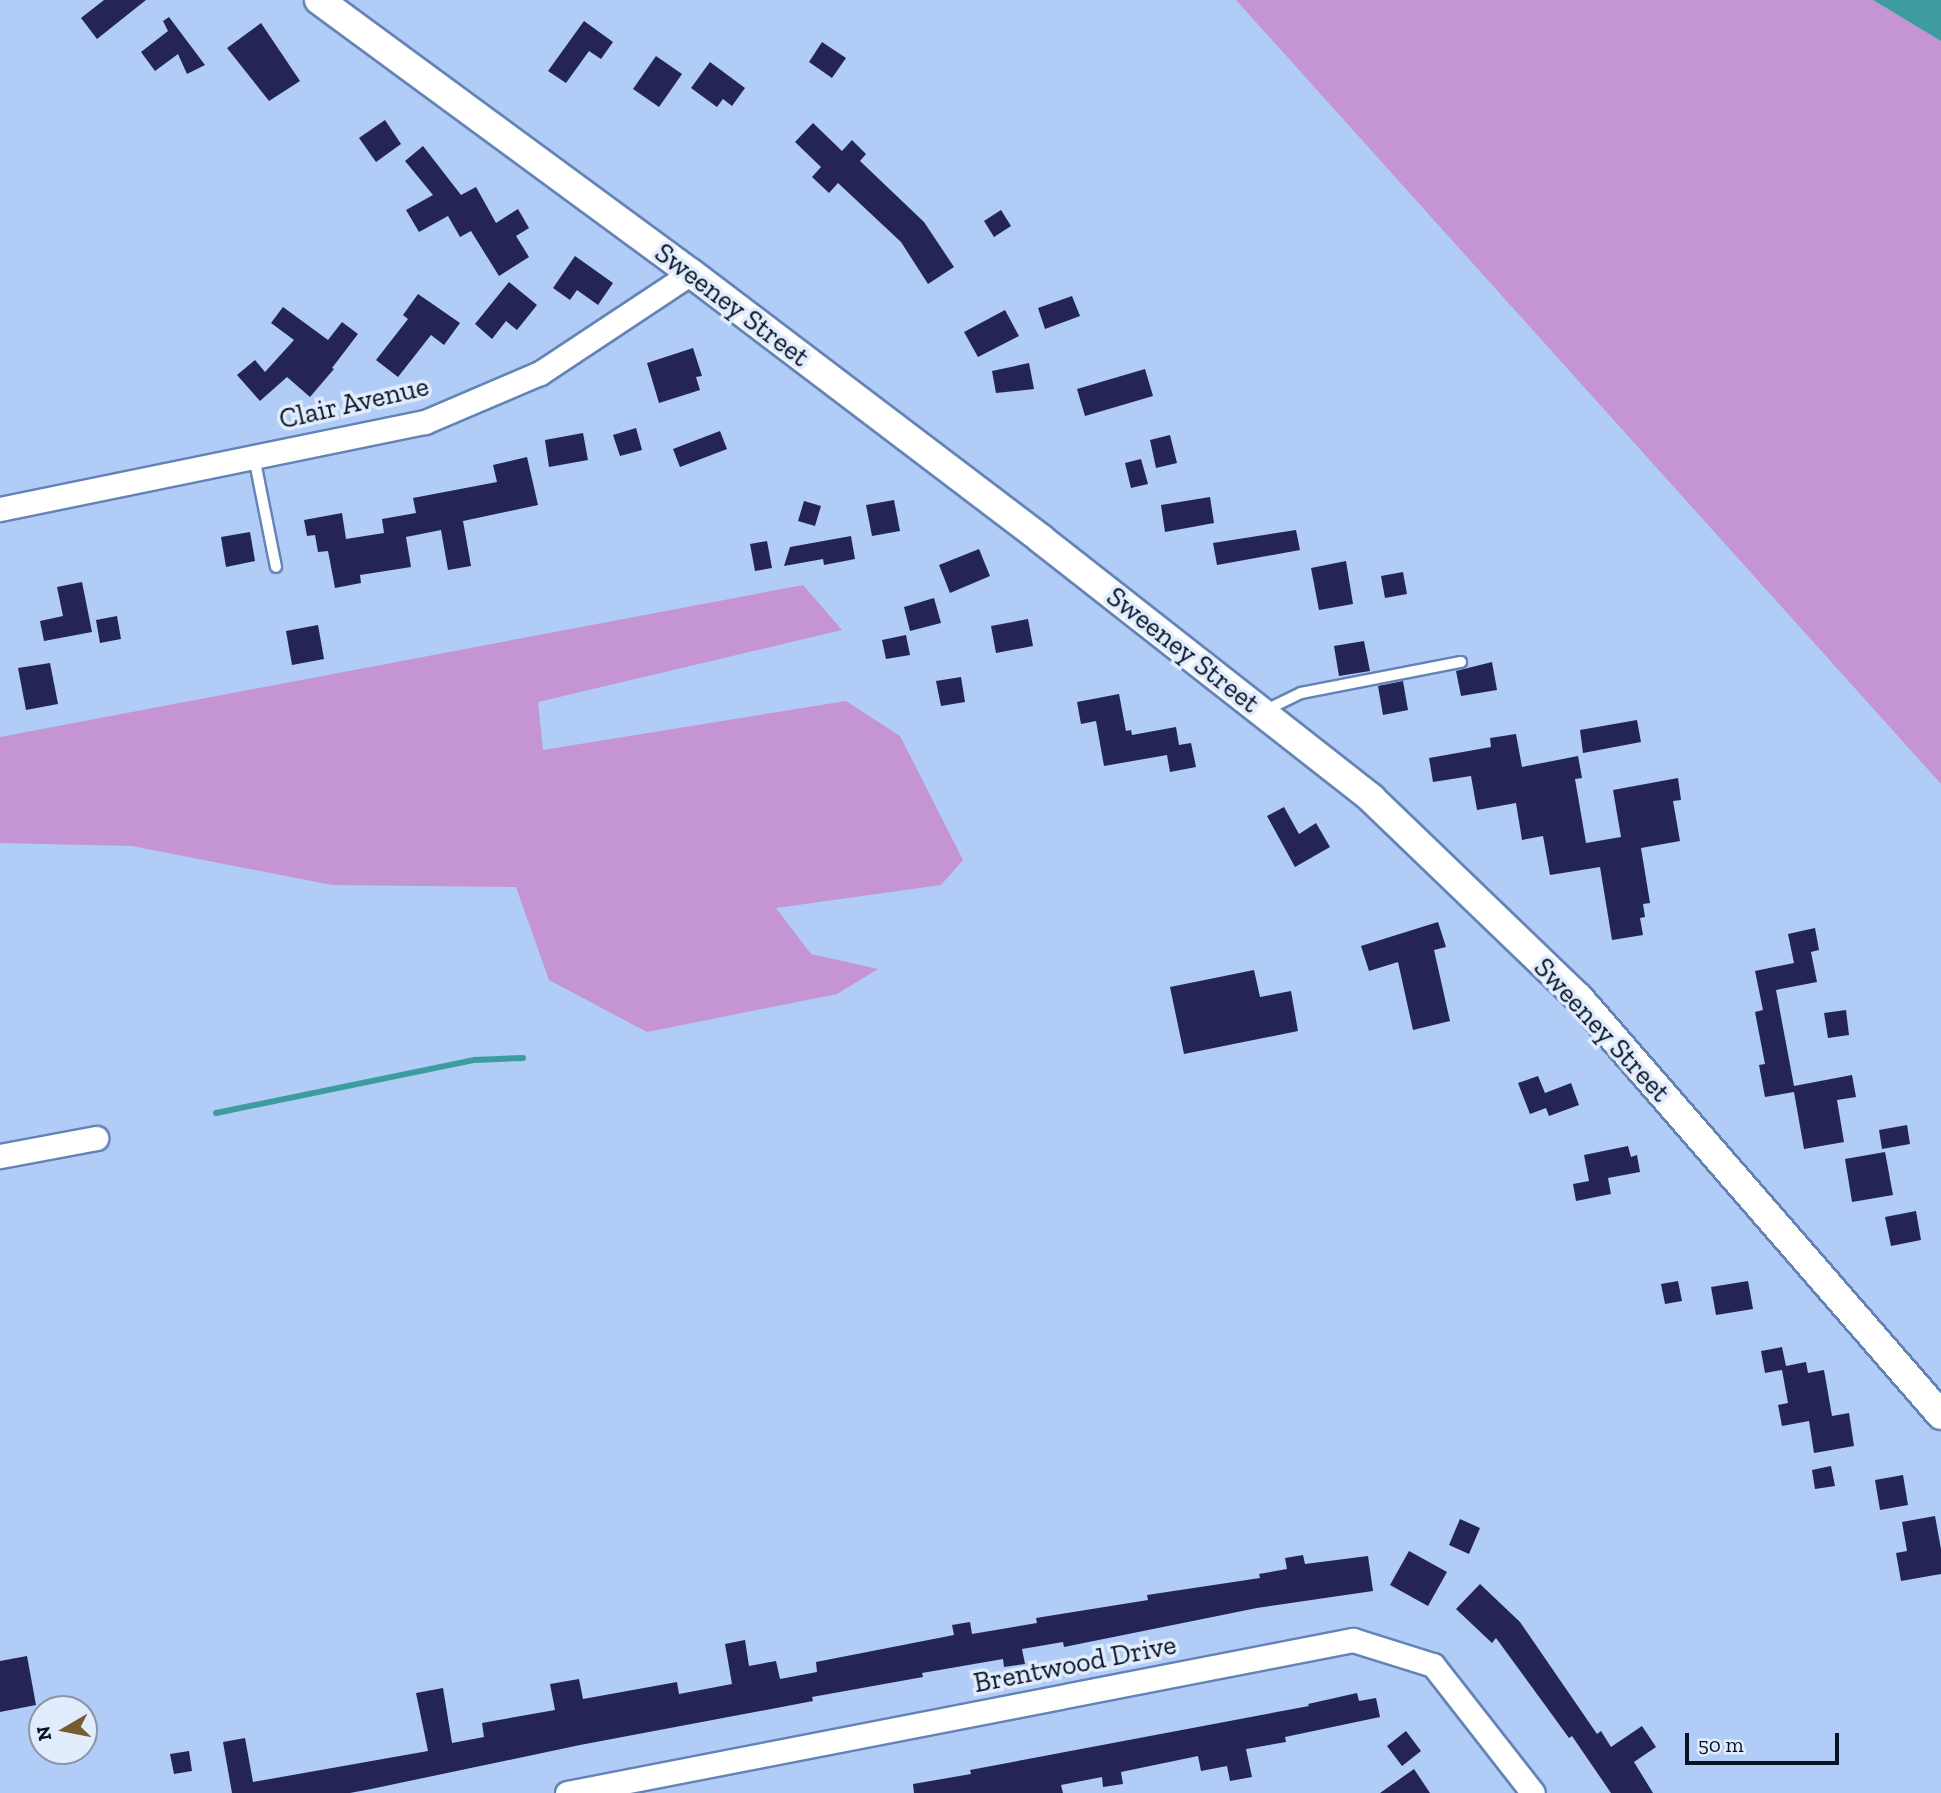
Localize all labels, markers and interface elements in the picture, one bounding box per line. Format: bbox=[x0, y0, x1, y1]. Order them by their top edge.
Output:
street label: Sweeney Street bbox=[648, 236, 816, 374]
street label: Clair Avenue bbox=[275, 369, 433, 437]
street label: Sweeney Street bbox=[1100, 580, 1266, 720]
street label: Sweeney Street bbox=[1527, 951, 1677, 1109]
street label: Brentwood Drive bbox=[971, 1628, 1179, 1700]
north arrow bbox=[28, 1695, 98, 1765]
scale bar bbox=[1689, 1720, 1843, 1764]
text: N bbox=[31, 1724, 56, 1743]
text: 50 m bbox=[1698, 1732, 1744, 1757]

